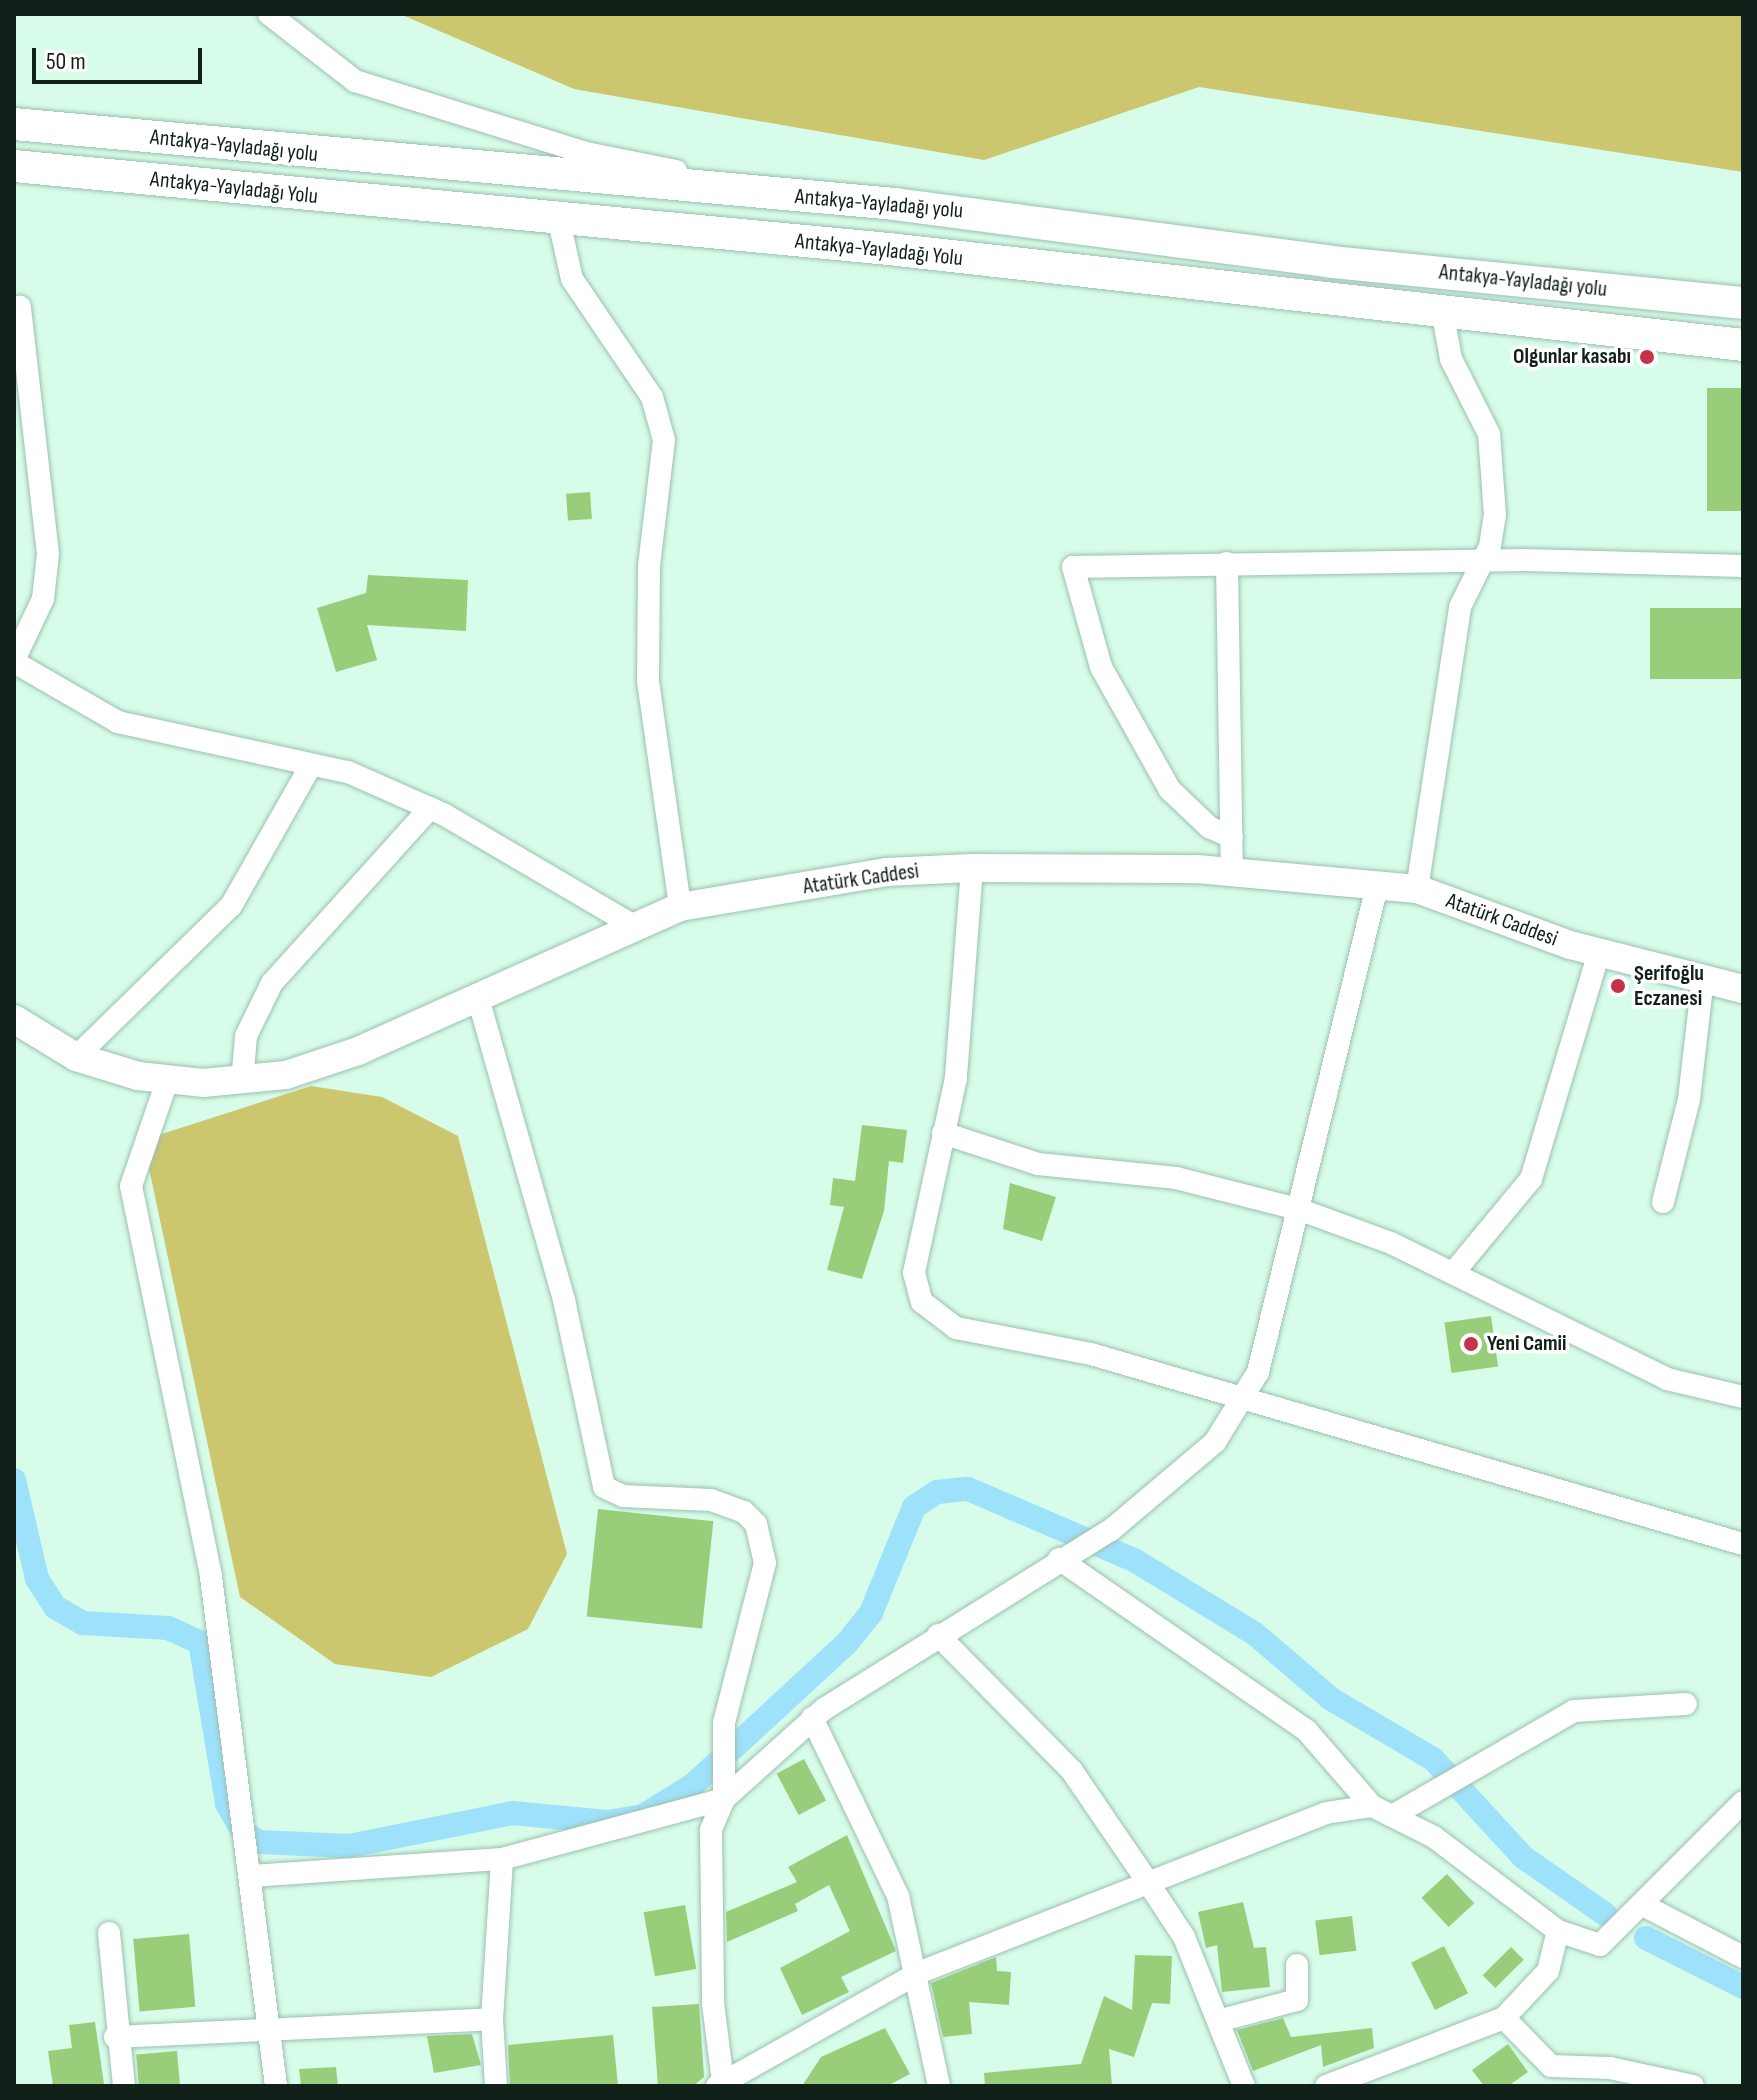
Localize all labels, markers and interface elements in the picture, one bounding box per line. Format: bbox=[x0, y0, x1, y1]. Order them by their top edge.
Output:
scale bar bbox=[36, 32, 206, 82]
text: 50 m bbox=[46, 47, 86, 76]
street label: Antakya-Yayladağı yolu bbox=[149, 124, 319, 168]
street label: Antakya-Yayladağı Yolu bbox=[149, 166, 319, 210]
street label: Antakya-Yayladağı yolu bbox=[794, 184, 964, 224]
street label: Antakya-Yayladağı Yolu bbox=[794, 228, 964, 272]
street label: Antakya-Yayladağı yolu bbox=[1438, 259, 1608, 303]
place label: Olgunlar kasabı bbox=[1513, 344, 1631, 370]
marker: Olgunlar kasabı bbox=[1638, 348, 1656, 366]
street label: Atatürk Caddesi bbox=[801, 858, 921, 900]
street label: Atatürk Caddesi bbox=[1443, 888, 1561, 952]
place label: Şerifoğlu Eczanesi bbox=[1634, 960, 1704, 1012]
marker: Şerifoğlu Eczanesi bbox=[1609, 977, 1627, 995]
place label: Yeni Camii bbox=[1487, 1331, 1566, 1357]
marker: Yeni Camii bbox=[1462, 1335, 1480, 1353]

